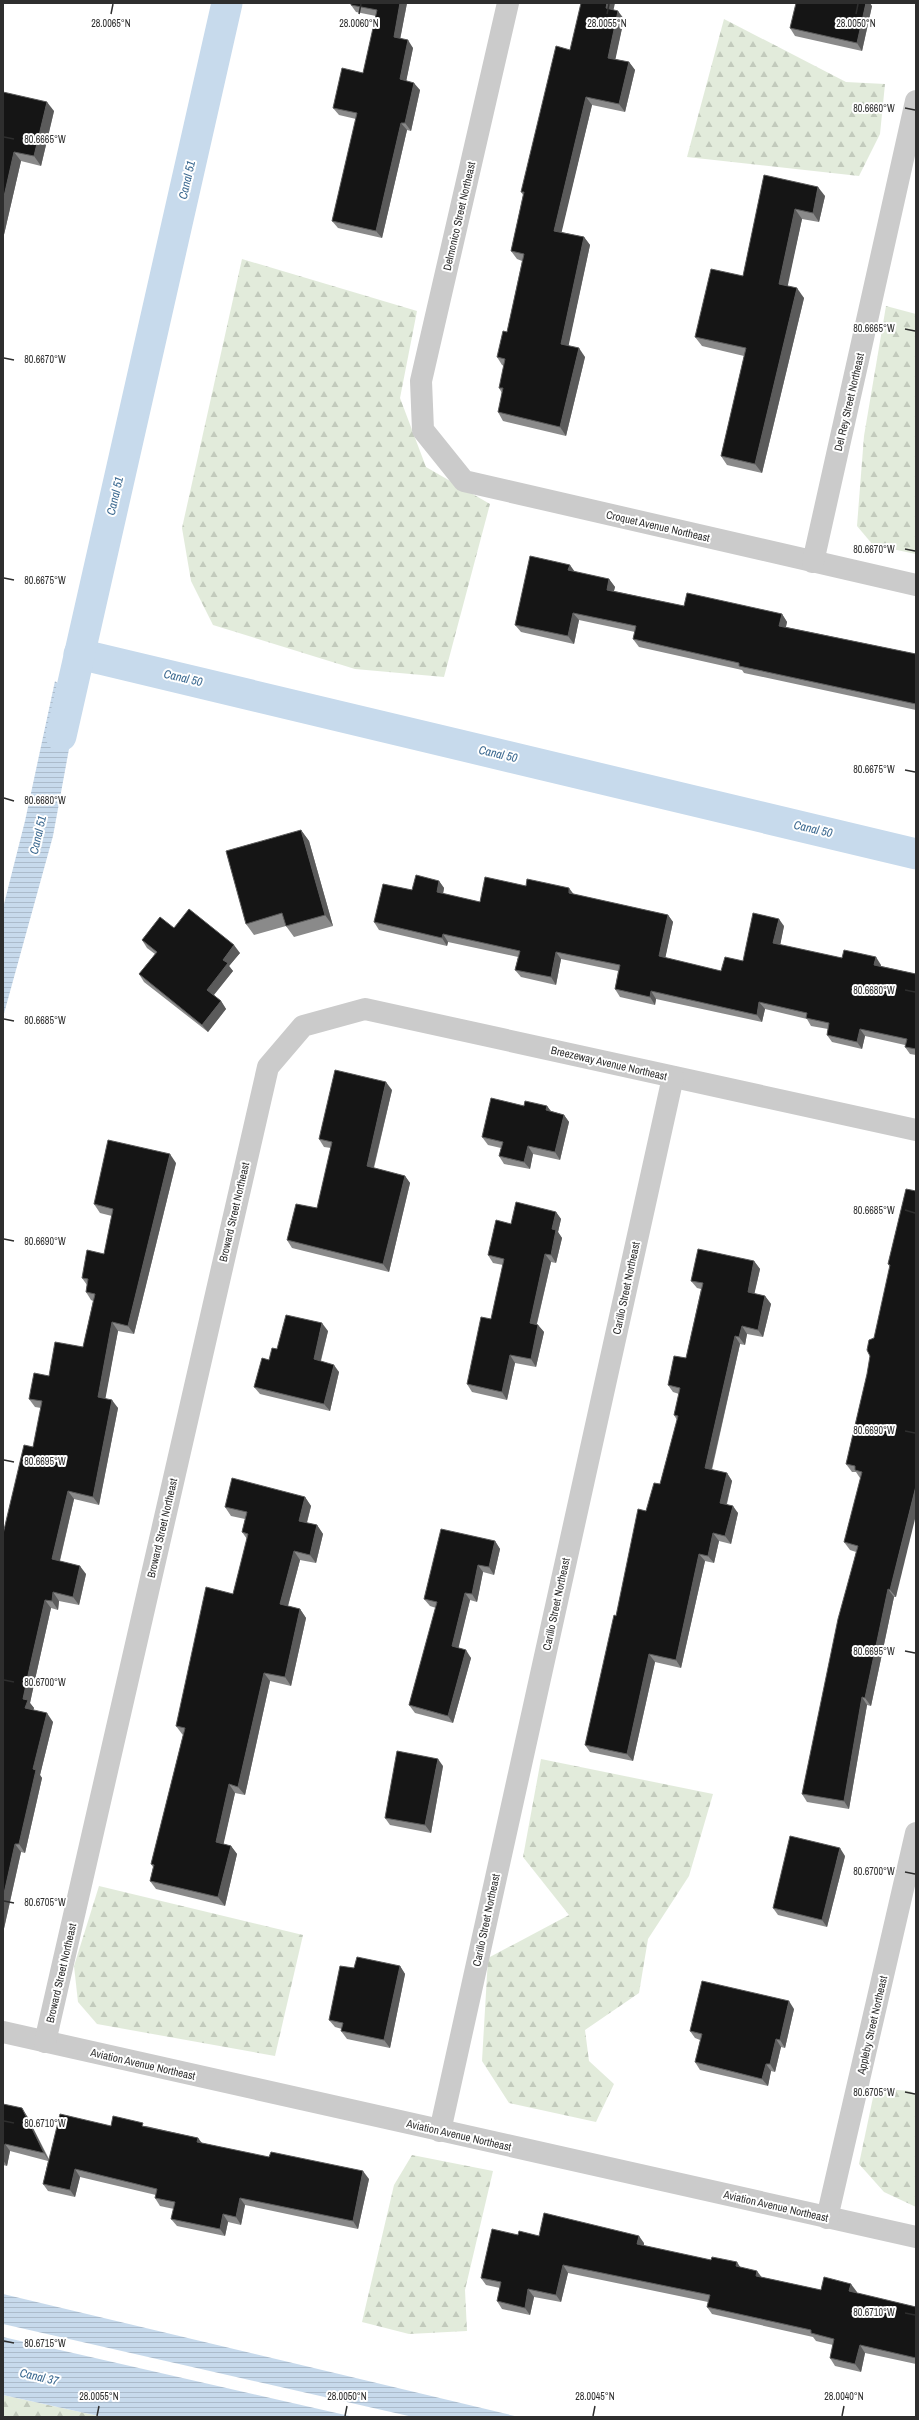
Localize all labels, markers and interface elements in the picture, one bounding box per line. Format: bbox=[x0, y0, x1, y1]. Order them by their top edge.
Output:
text: 28.0065°N bbox=[91, 17, 131, 30]
text: 28.0060°N bbox=[339, 17, 379, 30]
text: 28.0055°N bbox=[587, 17, 627, 30]
text: 28.0050°N bbox=[836, 17, 876, 30]
text: 80.6660°W bbox=[853, 102, 895, 115]
text: 80.6665°W bbox=[24, 133, 66, 146]
water label: Canal 51 bbox=[175, 159, 199, 201]
street label: Delmonico Street Northeast bbox=[440, 160, 478, 272]
text: 80.6665°W bbox=[853, 322, 895, 335]
street label: Del Rey Street Northeast bbox=[831, 351, 867, 452]
text: 80.6670°W bbox=[24, 353, 66, 366]
water label: Canal 51 bbox=[103, 475, 127, 517]
street label: Croquet Avenue Northeast bbox=[605, 507, 712, 545]
text: 80.6670°W bbox=[853, 543, 895, 556]
text: 80.6675°W bbox=[24, 574, 66, 587]
water label: Canal 50 bbox=[162, 666, 204, 690]
water label: Canal 50 bbox=[477, 742, 519, 766]
text: 80.6675°W bbox=[853, 763, 895, 776]
text: 80.6680°W bbox=[24, 794, 66, 807]
water label: Canal 51 bbox=[26, 814, 50, 856]
water label: Canal 50 bbox=[792, 817, 834, 841]
text: 80.6680°W bbox=[853, 984, 895, 997]
text: 80.6685°W bbox=[24, 1014, 66, 1027]
street label: Breezeway Avenue Northeast bbox=[550, 1043, 669, 1083]
street label: Broward Street Northeast bbox=[216, 1160, 252, 1263]
text: 80.6685°W bbox=[853, 1204, 895, 1217]
text: 80.6690°W bbox=[24, 1235, 66, 1248]
street label: Carillo Street Northeast bbox=[609, 1240, 643, 1336]
text: 80.6690°W bbox=[853, 1424, 895, 1437]
text: 80.6695°W bbox=[24, 1455, 66, 1468]
street label: Broward Street Northeast bbox=[144, 1476, 180, 1579]
street label: Carillo Street Northeast bbox=[539, 1556, 573, 1652]
text: 80.6695°W bbox=[853, 1645, 895, 1658]
text: 80.6700°W bbox=[24, 1676, 66, 1689]
text: 80.6700°W bbox=[853, 1865, 895, 1878]
street label: Carillo Street Northeast bbox=[469, 1872, 503, 1968]
text: 80.6705°W bbox=[24, 1896, 66, 1909]
street label: Broward Street Northeast bbox=[43, 1921, 79, 2024]
street label: Appleby Street Northeast bbox=[854, 1974, 890, 2077]
street label: Aviation Avenue Northeast bbox=[88, 2045, 197, 2083]
text: 80.6705°W bbox=[853, 2086, 895, 2099]
street label: Aviation Avenue Northeast bbox=[404, 2116, 513, 2154]
text: 80.6710°W bbox=[24, 2117, 66, 2130]
street label: Aviation Avenue Northeast bbox=[721, 2187, 830, 2225]
text: 80.6710°W bbox=[853, 2306, 895, 2319]
text: 80.6715°W bbox=[24, 2337, 66, 2350]
water label: Canal 37 bbox=[18, 2365, 60, 2389]
text: 28.0055°N bbox=[79, 2390, 119, 2403]
text: 28.0050°N bbox=[327, 2390, 367, 2403]
text: 28.0045°N bbox=[575, 2390, 615, 2403]
text: 28.0040°N bbox=[824, 2390, 864, 2403]

